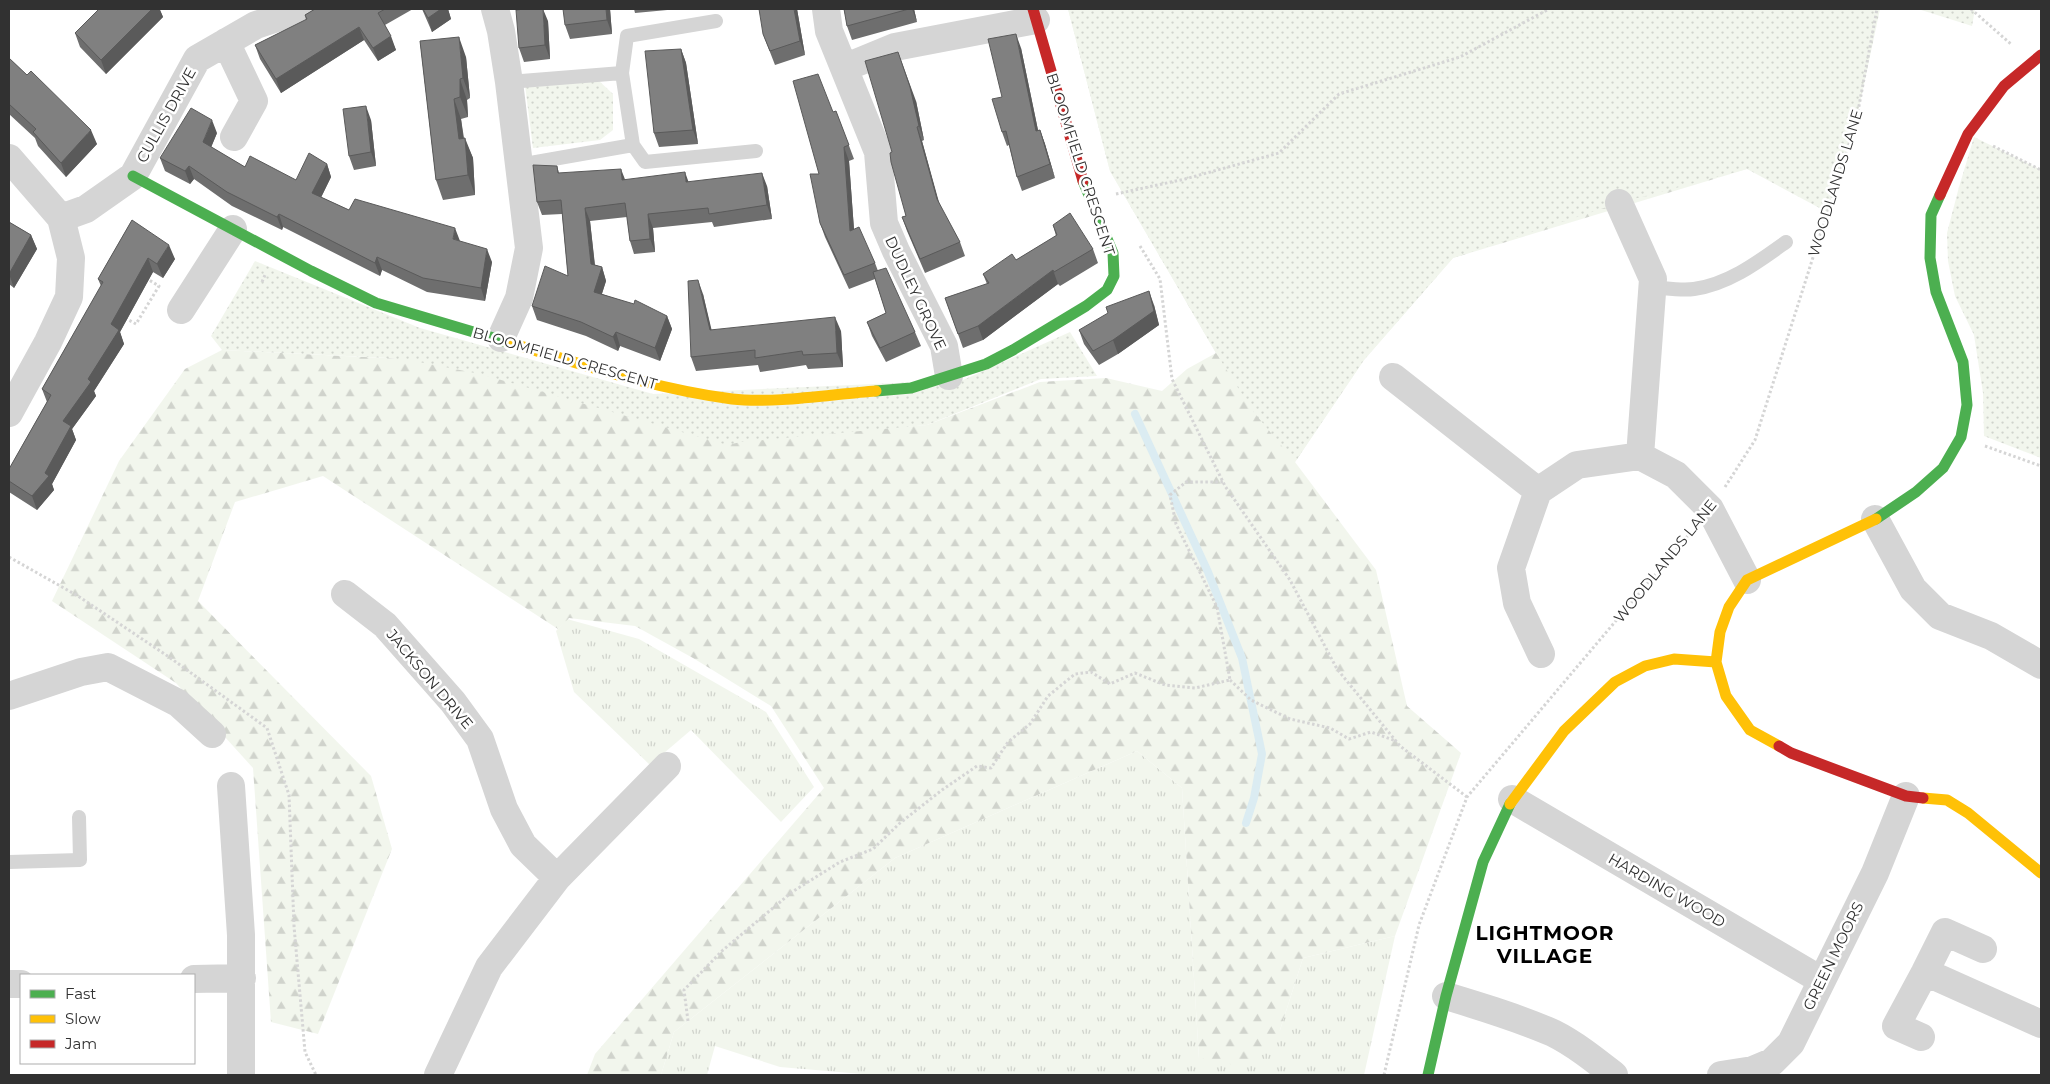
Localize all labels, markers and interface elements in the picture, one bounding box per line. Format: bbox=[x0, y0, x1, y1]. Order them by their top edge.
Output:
street label: CULLIS DRIVE bbox=[132, 64, 200, 166]
street label: BLOOMFIELD CRESCENT bbox=[1042, 70, 1120, 258]
street label: WOODLANDS LANE bbox=[1804, 107, 1866, 259]
street label: DUDLEY GROVE bbox=[881, 233, 951, 353]
street label: BLOOMFIELD CRESCENT bbox=[471, 323, 660, 394]
street label: WOODLANDS LANE bbox=[1609, 496, 1721, 626]
street label: JACKSON DRIVE bbox=[382, 624, 477, 733]
street label: HARDING WOOD bbox=[1605, 849, 1729, 931]
street label: GREEN MOORS bbox=[1799, 899, 1867, 1013]
district label: LIGHTMOOR VILLAGE bbox=[1475, 921, 1615, 968]
legend bbox=[20, 974, 195, 1064]
text: Fast bbox=[65, 984, 96, 1003]
text: Slow bbox=[65, 1009, 101, 1028]
text: Jam bbox=[64, 1034, 97, 1053]

